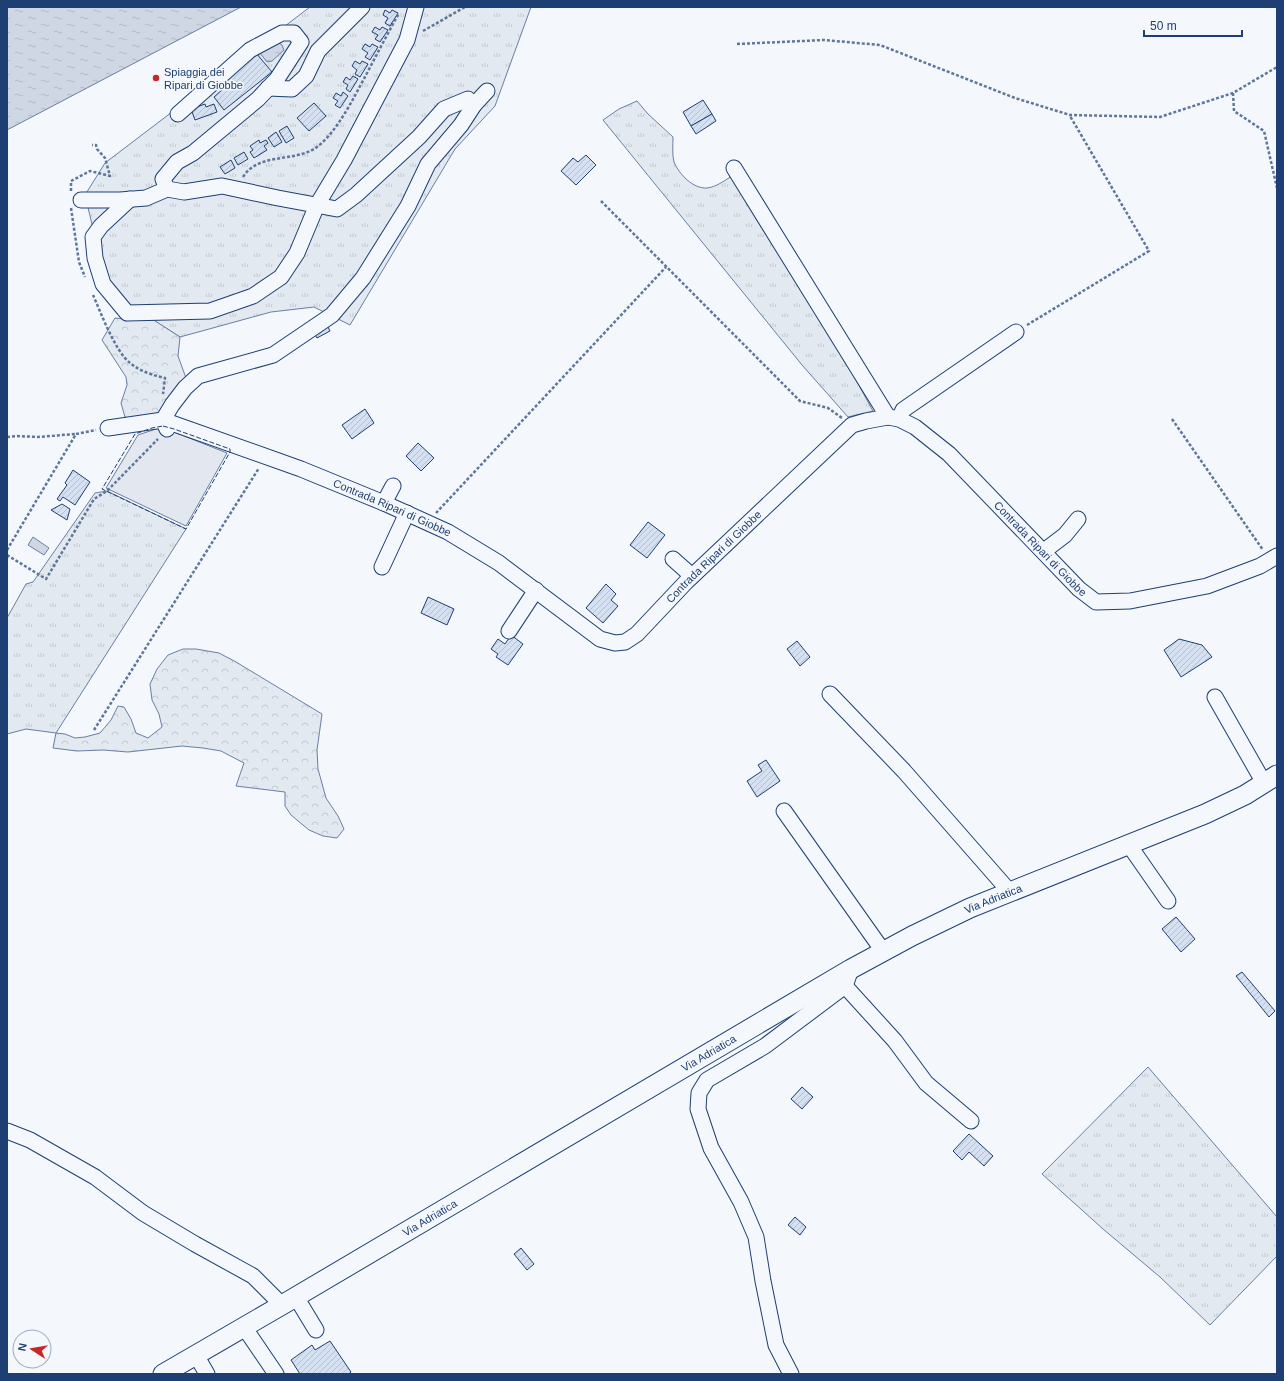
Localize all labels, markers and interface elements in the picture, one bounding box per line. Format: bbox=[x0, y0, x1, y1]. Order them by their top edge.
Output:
scale bar bbox=[1144, 12, 1242, 38]
text: 50 m bbox=[1150, 19, 1177, 33]
place label: Spiaggia dei Ripari di Giobbe bbox=[164, 66, 243, 91]
marker: Spiaggia dei Ripari di Giobbe bbox=[151, 73, 161, 83]
street label: Contrada Ripari di Giobbe bbox=[331, 477, 453, 539]
street label: Contrada Ripari di Giobbe bbox=[992, 499, 1089, 599]
street label: Contrada Ripari di Giobbe bbox=[664, 508, 764, 605]
street label: Via Adriatica bbox=[962, 882, 1024, 916]
street label: Via Adriatica bbox=[679, 1032, 739, 1074]
street label: Via Adriatica bbox=[400, 1197, 460, 1239]
north arrow bbox=[12, 1329, 52, 1369]
text: N bbox=[16, 1342, 29, 1352]

